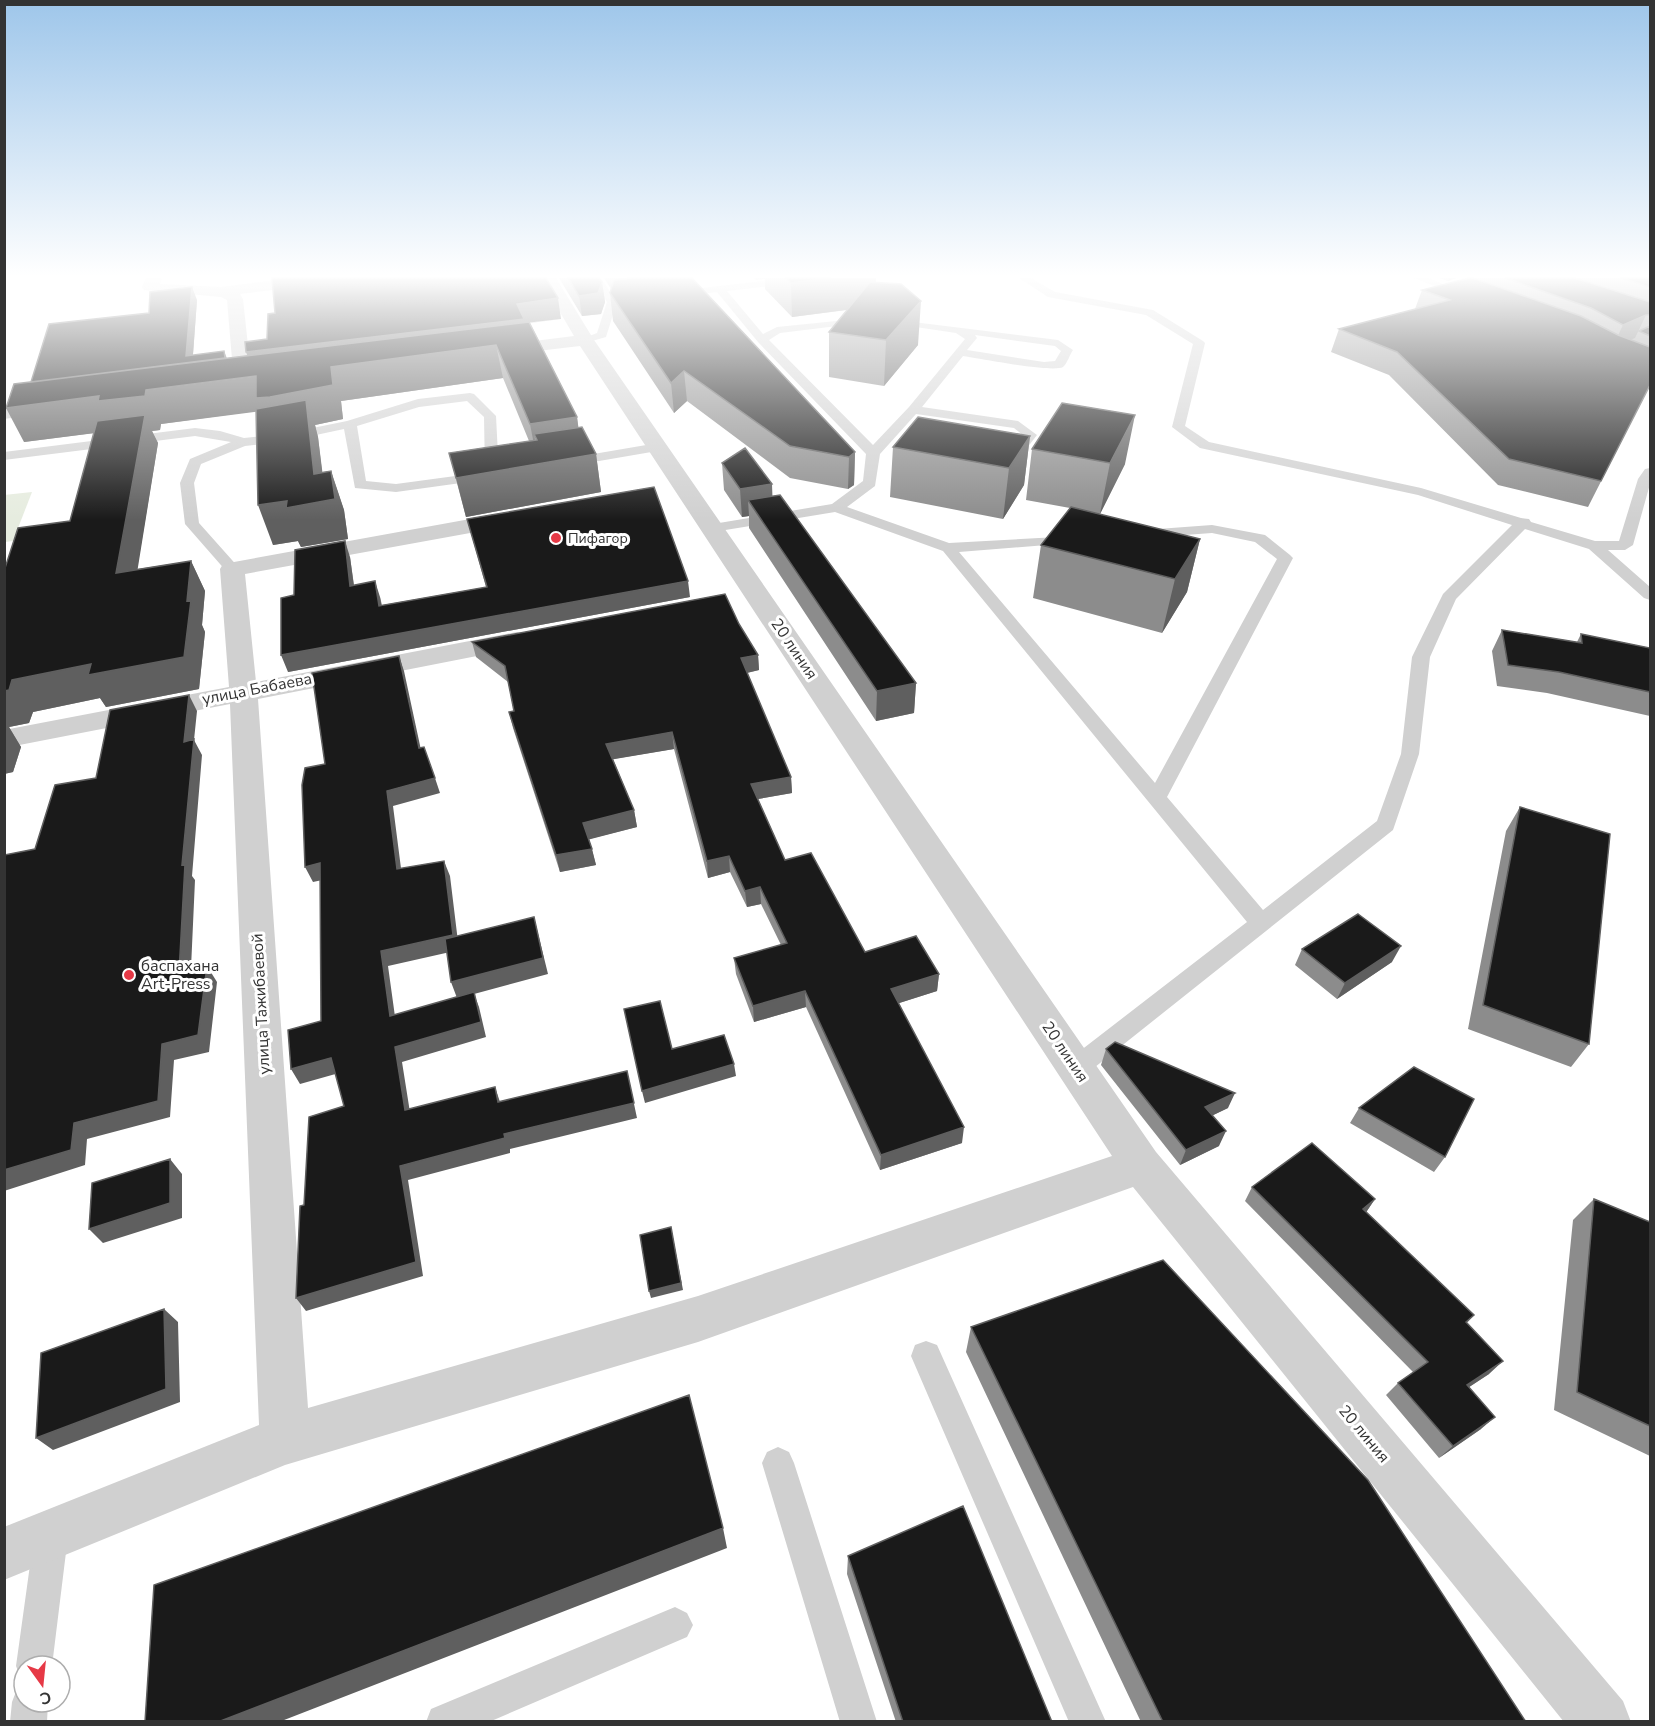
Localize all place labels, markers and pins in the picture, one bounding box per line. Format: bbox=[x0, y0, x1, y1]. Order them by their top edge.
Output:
place label: Пифагор bbox=[568, 529, 628, 548]
marker: Пифагор bbox=[549, 531, 563, 545]
place label: баспахана Art-Press bbox=[141, 955, 219, 995]
marker: баспахана Art-Press bbox=[122, 968, 136, 982]

